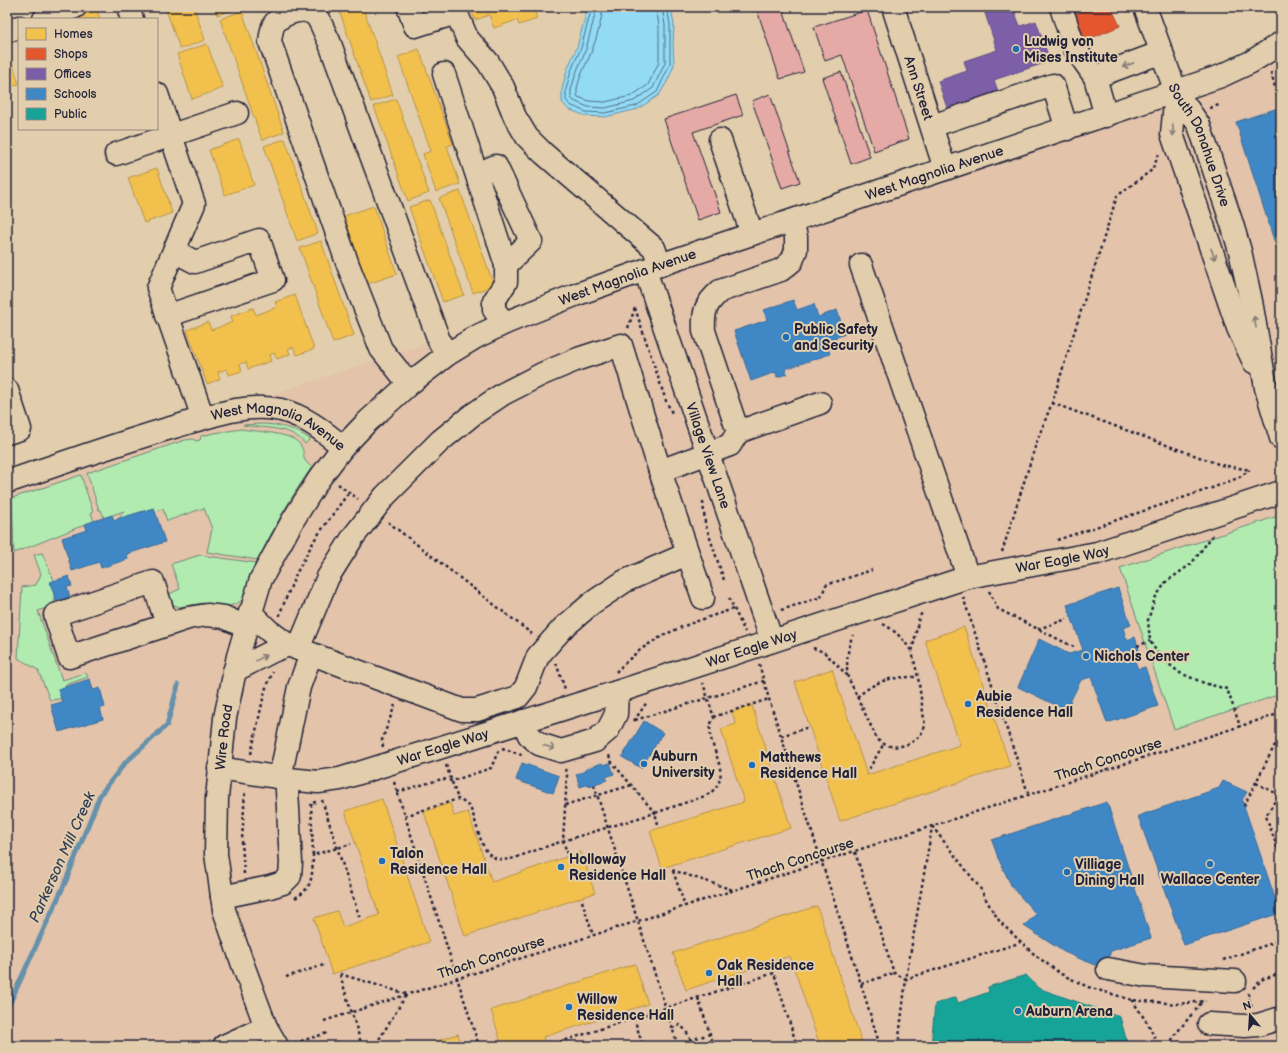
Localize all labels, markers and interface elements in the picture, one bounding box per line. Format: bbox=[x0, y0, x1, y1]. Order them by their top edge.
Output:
legend bbox=[18, 18, 158, 130]
text: Homes bbox=[54, 27, 93, 42]
place label: Ludwig von Mises Institute bbox=[1024, 33, 1118, 66]
marker: Ludwig von Mises Institute bbox=[1011, 44, 1021, 54]
text: Shops bbox=[54, 47, 88, 62]
street label: Ann Street bbox=[900, 54, 937, 123]
one-way arrow bbox=[1122, 61, 1134, 69]
text: Offices bbox=[54, 67, 91, 82]
street label: South Donahue Drive bbox=[1165, 81, 1234, 209]
text: Schools bbox=[54, 87, 97, 102]
text: Public bbox=[54, 107, 87, 122]
one-way arrow bbox=[1169, 123, 1176, 136]
street label: West Magnolia Avenue bbox=[863, 142, 1006, 204]
street label: West Magnolia Avenue bbox=[557, 245, 699, 310]
one-way arrow bbox=[1209, 247, 1217, 259]
one-way arrow bbox=[1251, 316, 1259, 329]
place label: Public Safety and Security bbox=[794, 321, 878, 354]
marker: Public Safety and Security bbox=[781, 332, 791, 342]
street label: West Magnolia Avenue bbox=[209, 400, 349, 455]
street label: Village View Lane bbox=[682, 400, 734, 511]
street label: War Eagle Way bbox=[1014, 541, 1112, 577]
street label: War Eagle Way bbox=[704, 625, 800, 671]
place label: Nichols Center bbox=[1094, 648, 1190, 665]
marker: Nichols Center bbox=[1081, 651, 1091, 661]
one-way arrow bbox=[255, 653, 267, 661]
place label: Aubie Residence Hall bbox=[975, 688, 1073, 721]
marker: Aubie Residence Hall bbox=[963, 699, 973, 709]
street label: Wire Road bbox=[212, 703, 237, 771]
street label: War Eagle Way bbox=[395, 725, 491, 769]
street label: Thach Concourse bbox=[1052, 734, 1164, 785]
one-way arrow bbox=[542, 744, 555, 751]
place label: Auburn University bbox=[651, 748, 715, 781]
place label: Matthews Residence Hall bbox=[760, 749, 857, 782]
marker: Auburn University bbox=[639, 759, 649, 769]
marker: Matthews Residence Hall bbox=[747, 760, 757, 770]
water label: Parkerson Mill Creek bbox=[25, 788, 100, 926]
street label: Thach Concourse bbox=[744, 834, 856, 885]
place label: Talon Residence Hall bbox=[390, 845, 487, 878]
place label: Holloway Residence Hall bbox=[569, 851, 666, 884]
marker: Talon Residence Hall bbox=[377, 856, 387, 866]
place label: Villiage Dining Hall bbox=[1075, 856, 1144, 889]
marker: Wallace Center bbox=[1205, 859, 1215, 869]
marker: Holloway Residence Hall bbox=[556, 862, 566, 872]
marker: Villiage Dining Hall bbox=[1062, 867, 1072, 877]
place label: Wallace Center bbox=[1161, 871, 1260, 888]
street label: Thach Concourse bbox=[435, 932, 547, 983]
place label: Oak Residence Hall bbox=[717, 957, 814, 990]
marker: Oak Residence Hall bbox=[704, 968, 714, 978]
place label: Willow Residence Hall bbox=[577, 991, 674, 1024]
north arrow bbox=[1230, 995, 1270, 1035]
text: N bbox=[1241, 999, 1253, 1013]
marker: Willow Residence Hall bbox=[564, 1002, 574, 1012]
place label: Auburn Arena bbox=[1025, 1003, 1113, 1020]
marker: Auburn Arena bbox=[1013, 1006, 1023, 1016]

